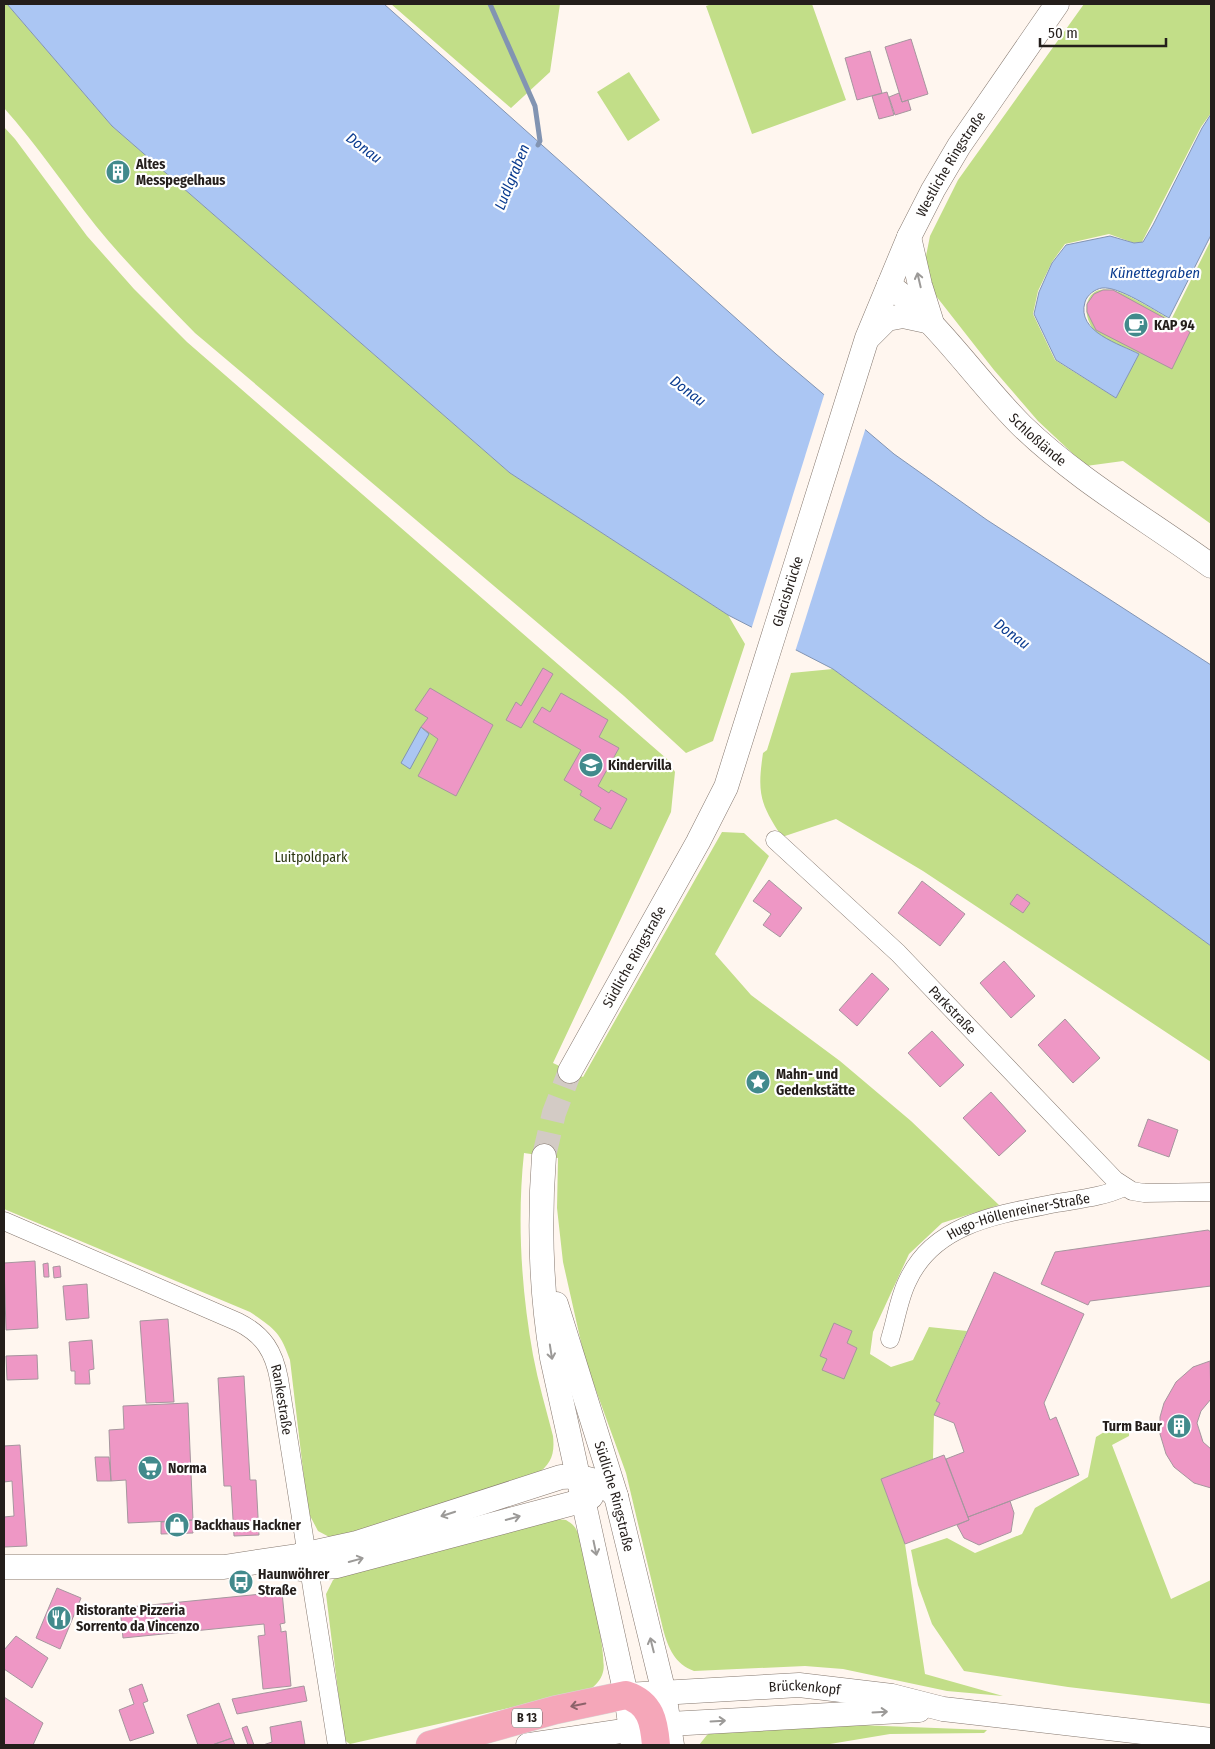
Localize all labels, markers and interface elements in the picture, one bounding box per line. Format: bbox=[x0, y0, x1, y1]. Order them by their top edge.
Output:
scale bar bbox=[1040, 15, 1166, 47]
text: 50 m bbox=[1048, 24, 1078, 42]
street label: Westliche Ringstraße bbox=[912, 108, 989, 220]
water label: Donau bbox=[343, 129, 386, 167]
water label: Ludlgraben bbox=[491, 142, 533, 212]
place label: Altes Messpegelhaus bbox=[135, 156, 225, 189]
building icon: Altes Messpegelhaus bbox=[105, 159, 131, 185]
water label: Künettegraben bbox=[1110, 264, 1200, 282]
one-way arrow bbox=[914, 272, 923, 288]
cafe icon: KAP 94 bbox=[1123, 312, 1149, 338]
place label: KAP 94 bbox=[1154, 317, 1195, 334]
water label: Donau bbox=[667, 372, 710, 410]
street label: Schloßlände bbox=[1006, 410, 1070, 470]
street label: Glacisbrücke bbox=[768, 554, 806, 629]
water label: Donau bbox=[991, 615, 1034, 653]
school or university icon: Kindervilla bbox=[578, 752, 604, 778]
place label: Kindervilla bbox=[608, 757, 672, 774]
park label: Luitpoldpark bbox=[275, 849, 348, 866]
street label: Südliche Ringstraße bbox=[599, 903, 669, 1011]
street label: Parkstraße bbox=[925, 982, 980, 1038]
place label: Mahn- und Gedenkstätte bbox=[776, 1066, 855, 1099]
place icon: Mahn- und Gedenkstätte bbox=[745, 1069, 771, 1095]
street label: Hugo-Höllenreiner-Straße bbox=[943, 1189, 1091, 1243]
one-way arrow bbox=[546, 1343, 556, 1359]
street label: Rankestraße bbox=[267, 1362, 296, 1436]
building icon: Turm Baur bbox=[1166, 1413, 1192, 1439]
place label: Turm Baur bbox=[1103, 1418, 1163, 1435]
street label: Südliche Ringstraße bbox=[591, 1439, 638, 1553]
supermarket icon: Norma bbox=[137, 1455, 163, 1481]
place label: Norma bbox=[168, 1460, 207, 1477]
one-way arrow bbox=[441, 1510, 456, 1519]
shop icon: Backhaus Hackner bbox=[164, 1512, 190, 1538]
one-way arrow bbox=[505, 1513, 521, 1523]
place label: Backhaus Hackner bbox=[194, 1517, 302, 1534]
one-way arrow bbox=[590, 1540, 600, 1556]
one-way arrow bbox=[348, 1555, 364, 1565]
place label: Haunwöhrer Straße bbox=[258, 1566, 330, 1599]
bus stop icon: Haunwöhrer Straße bbox=[228, 1569, 254, 1595]
place label: Ristorante Pizzeria Sorrento da Vincenzo bbox=[76, 1602, 200, 1635]
restaurant icon: Ristorante Pizzeria Sorrento da Vincenzo bbox=[46, 1605, 72, 1631]
one-way arrow bbox=[647, 1638, 656, 1654]
street label: Brückenkopf bbox=[768, 1676, 843, 1699]
one-way arrow bbox=[570, 1701, 586, 1710]
one-way arrow bbox=[872, 1708, 888, 1717]
road number: B 13 bbox=[512, 1709, 542, 1728]
one-way arrow bbox=[710, 1717, 726, 1726]

